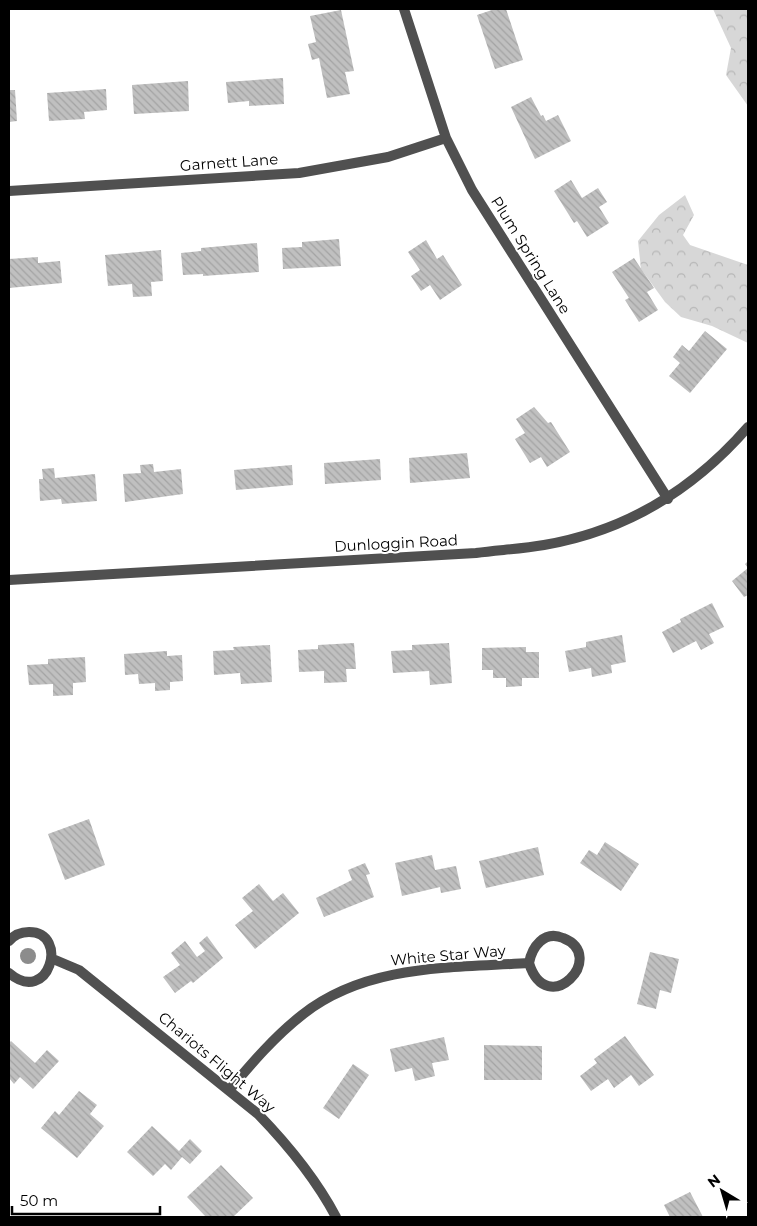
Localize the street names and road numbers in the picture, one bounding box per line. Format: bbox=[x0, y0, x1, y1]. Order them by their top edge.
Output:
street label: Garnett Lane bbox=[179, 149, 279, 175]
street label: Plum Spring Lane bbox=[487, 193, 575, 317]
street label: Dunloggin Road bbox=[334, 530, 458, 556]
street label: White Star Way bbox=[390, 940, 507, 970]
street label: Chariots Flight Way bbox=[155, 1008, 280, 1117]

